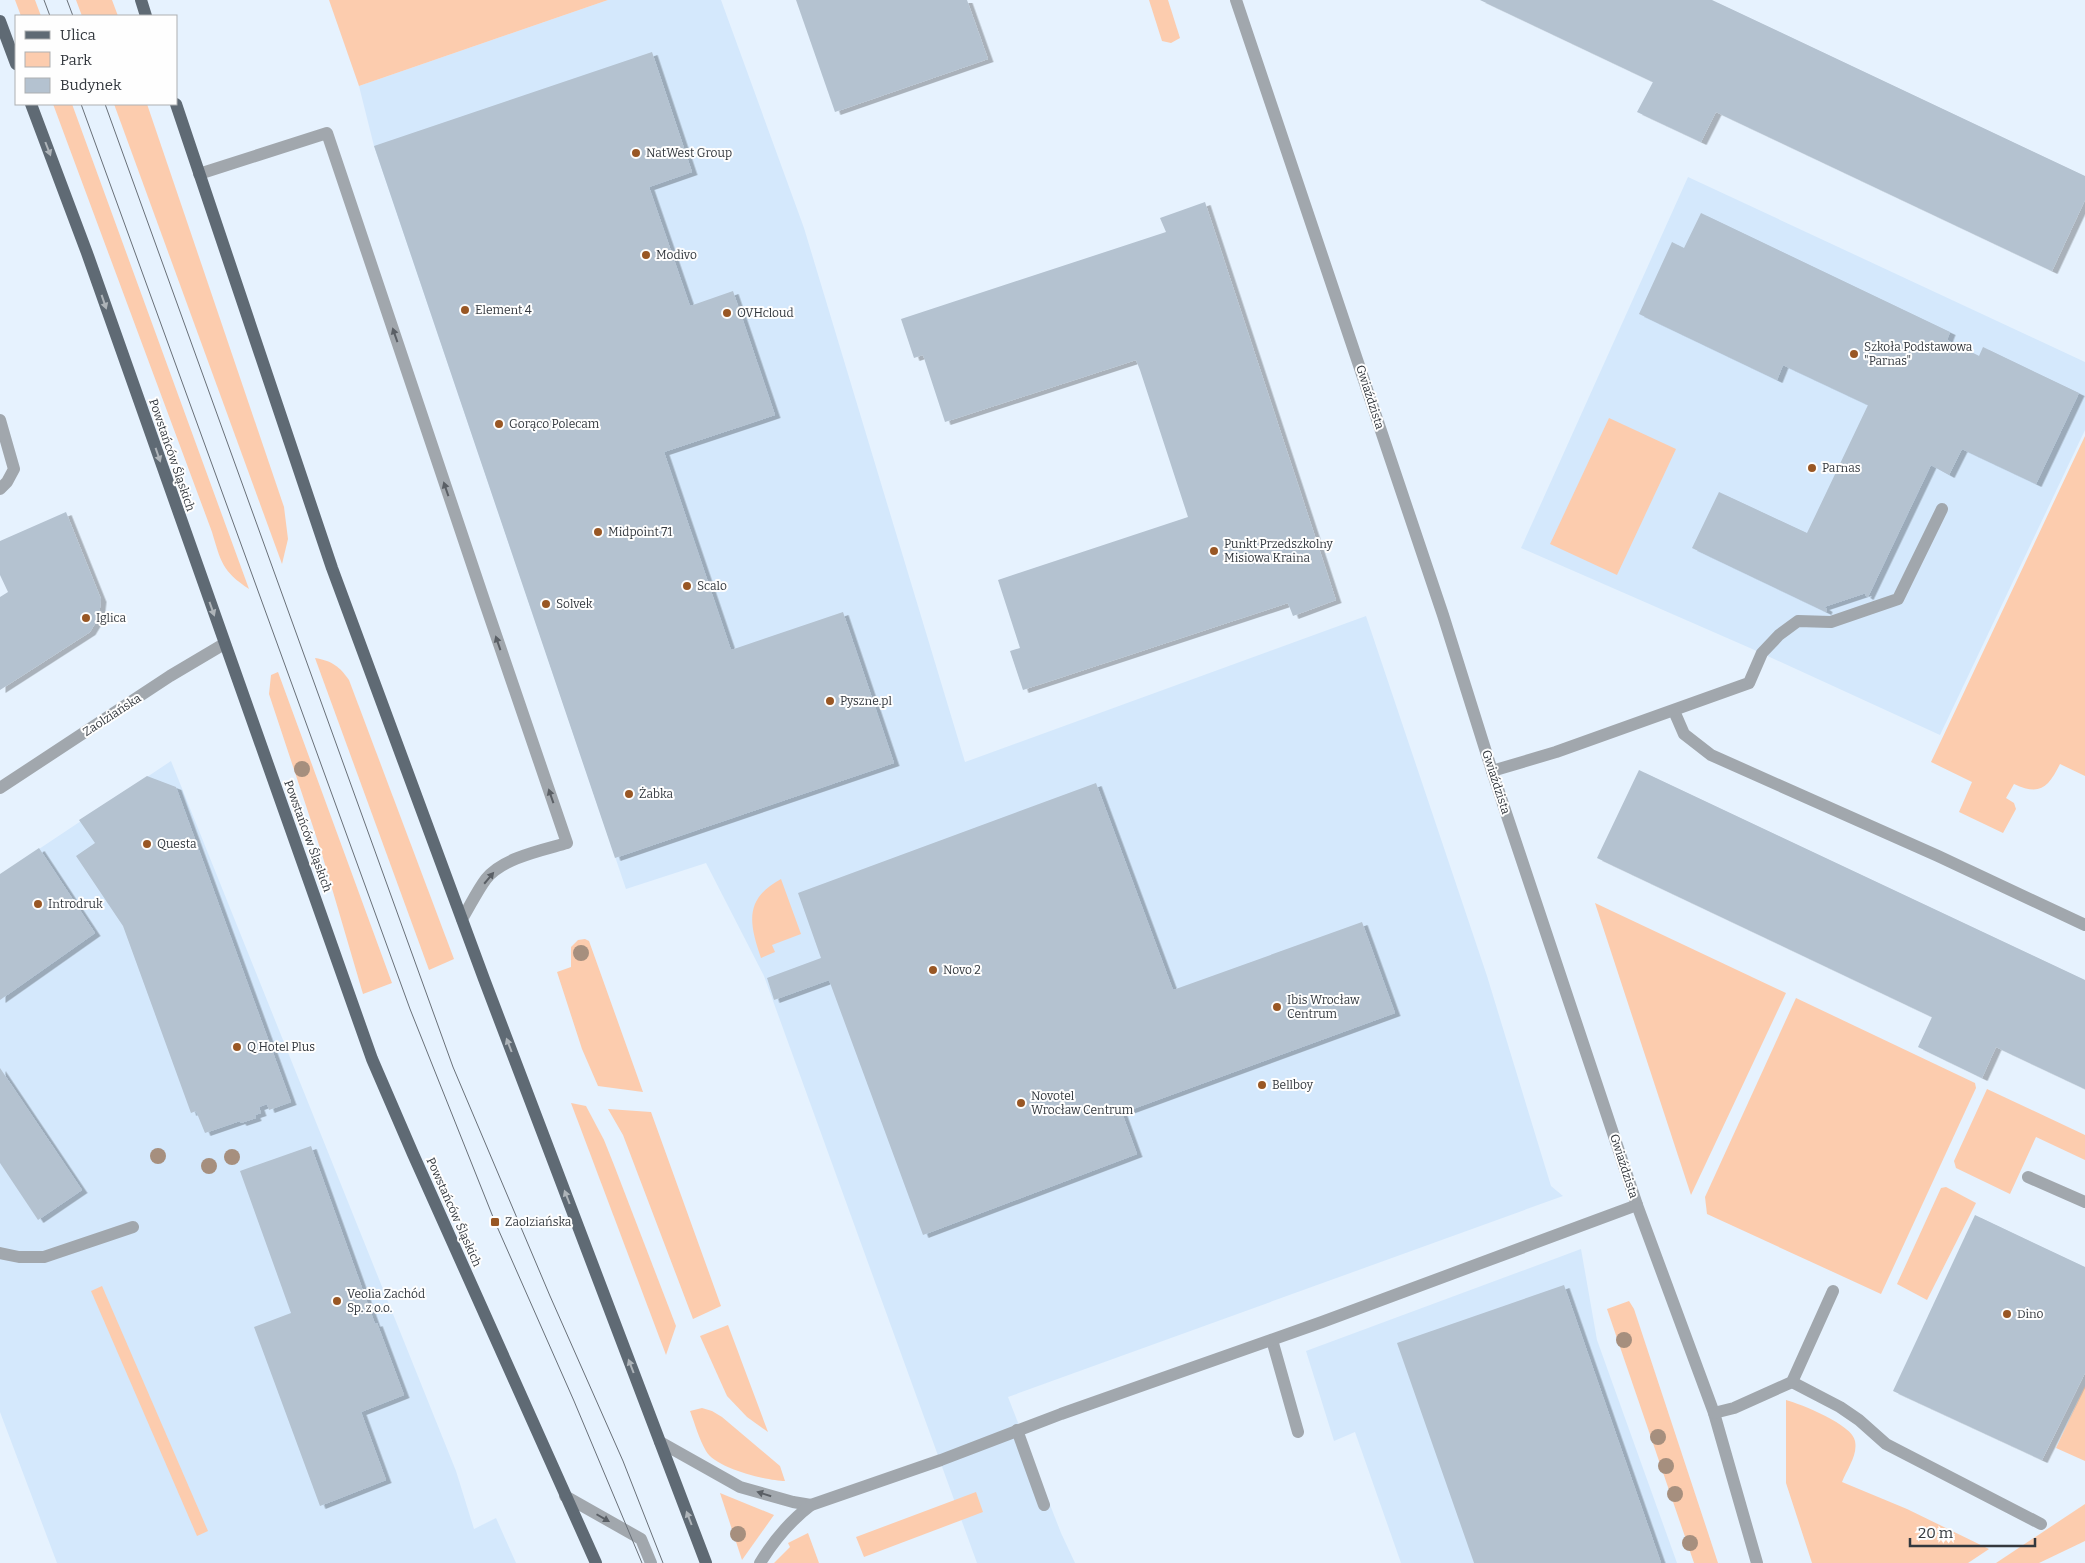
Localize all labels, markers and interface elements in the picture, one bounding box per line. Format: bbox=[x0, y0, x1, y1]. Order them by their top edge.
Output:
legend bbox=[15, 15, 178, 105]
text: Ulica bbox=[60, 26, 96, 44]
text: Park bbox=[60, 51, 92, 69]
text: Budynek bbox=[60, 76, 122, 94]
one-way arrow bbox=[45, 142, 52, 157]
place label: NatWest Group bbox=[646, 146, 732, 160]
marker: NatWest Group bbox=[630, 147, 642, 159]
place label: Modivo bbox=[656, 248, 697, 262]
marker: Modivo bbox=[640, 249, 652, 261]
one-way arrow bbox=[100, 295, 108, 310]
place label: Element 4 bbox=[475, 303, 532, 317]
marker: Element 4 bbox=[459, 304, 471, 316]
place label: OVHcloud bbox=[737, 306, 794, 320]
marker: OVHcloud bbox=[721, 307, 733, 319]
one-way arrow bbox=[391, 327, 399, 342]
place label: Szkoła Podstawowa "Parnas" bbox=[1864, 340, 1973, 368]
marker: Szkoła Podstawowa "Parnas" bbox=[1848, 348, 1860, 360]
street label: Gwiaździsta bbox=[1353, 363, 1387, 431]
street label: Powstańców Śląskich bbox=[146, 397, 199, 514]
place label: Gorąco Polecam bbox=[509, 417, 600, 431]
marker: Gorąco Polecam bbox=[493, 418, 505, 430]
one-way arrow bbox=[155, 448, 162, 463]
place label: Parnas bbox=[1822, 461, 1861, 475]
marker: Parnas bbox=[1806, 462, 1818, 474]
one-way arrow bbox=[442, 481, 450, 496]
place label: Midpoint 71 bbox=[608, 525, 672, 539]
marker: Midpoint 71 bbox=[592, 526, 604, 538]
place label: Punkt Przedszkolny Misiowa Kraina bbox=[1224, 537, 1334, 565]
marker: Punkt Przedszkolny Misiowa Kraina bbox=[1208, 545, 1220, 557]
place label: Scalo bbox=[697, 579, 727, 593]
marker: Scalo bbox=[681, 580, 693, 592]
place label: Solvek bbox=[556, 597, 593, 611]
marker: Solvek bbox=[540, 598, 552, 610]
one-way arrow bbox=[209, 601, 216, 616]
place label: Iglica bbox=[96, 611, 127, 625]
marker: Iglica bbox=[80, 612, 92, 624]
one-way arrow bbox=[494, 635, 502, 650]
street label: Zaolziańska bbox=[80, 691, 144, 739]
place label: Pyszne.pl bbox=[840, 694, 892, 708]
marker: Pyszne.pl bbox=[824, 695, 836, 707]
street label: Gwiaździsta bbox=[1479, 748, 1513, 816]
street label: Powstańców Śląskich bbox=[281, 778, 336, 894]
place label: Żabka bbox=[639, 786, 673, 801]
marker: Żabka bbox=[623, 788, 635, 800]
one-way arrow bbox=[547, 789, 554, 804]
place label: Questa bbox=[157, 837, 197, 851]
marker: Questa bbox=[141, 838, 153, 850]
one-way arrow bbox=[483, 872, 494, 885]
place label: Introdruk bbox=[48, 897, 103, 911]
marker: Introdruk bbox=[32, 898, 44, 910]
place label: Novo 2 bbox=[943, 963, 981, 977]
marker: Novo 2 bbox=[927, 964, 939, 976]
place label: Ibis Wrocław Centrum bbox=[1287, 993, 1360, 1021]
marker: Ibis Wrocław Centrum bbox=[1271, 1001, 1283, 1013]
one-way arrow bbox=[505, 1038, 513, 1053]
place label: Q Hotel Plus bbox=[247, 1040, 315, 1054]
marker: Q Hotel Plus bbox=[231, 1041, 243, 1053]
place label: Bellboy bbox=[1272, 1078, 1314, 1092]
marker: Bellboy bbox=[1256, 1079, 1268, 1091]
place label: Novotel Wrocław Centrum bbox=[1031, 1089, 1134, 1117]
marker: Novotel Wrocław Centrum bbox=[1015, 1097, 1027, 1109]
street label: Gwiaździsta bbox=[1607, 1132, 1641, 1200]
street label: Powstańców Śląskich bbox=[424, 1155, 486, 1269]
one-way arrow bbox=[563, 1189, 571, 1204]
place label: Zaolziańska bbox=[505, 1215, 572, 1229]
marker: Zaolziańska bbox=[489, 1216, 501, 1228]
place label: Veolia Zachód Sp. z o.o. bbox=[347, 1287, 425, 1315]
marker: Veolia Zachód Sp. z o.o. bbox=[331, 1295, 343, 1307]
place label: Dino bbox=[2017, 1307, 2044, 1321]
marker: Dino bbox=[2001, 1308, 2013, 1320]
one-way arrow bbox=[627, 1358, 634, 1373]
one-way arrow bbox=[756, 1489, 771, 1497]
one-way arrow bbox=[684, 1510, 692, 1525]
one-way arrow bbox=[597, 1513, 610, 1522]
scale bar bbox=[1910, 1516, 2035, 1548]
text: 20 m bbox=[1918, 1524, 1954, 1542]

